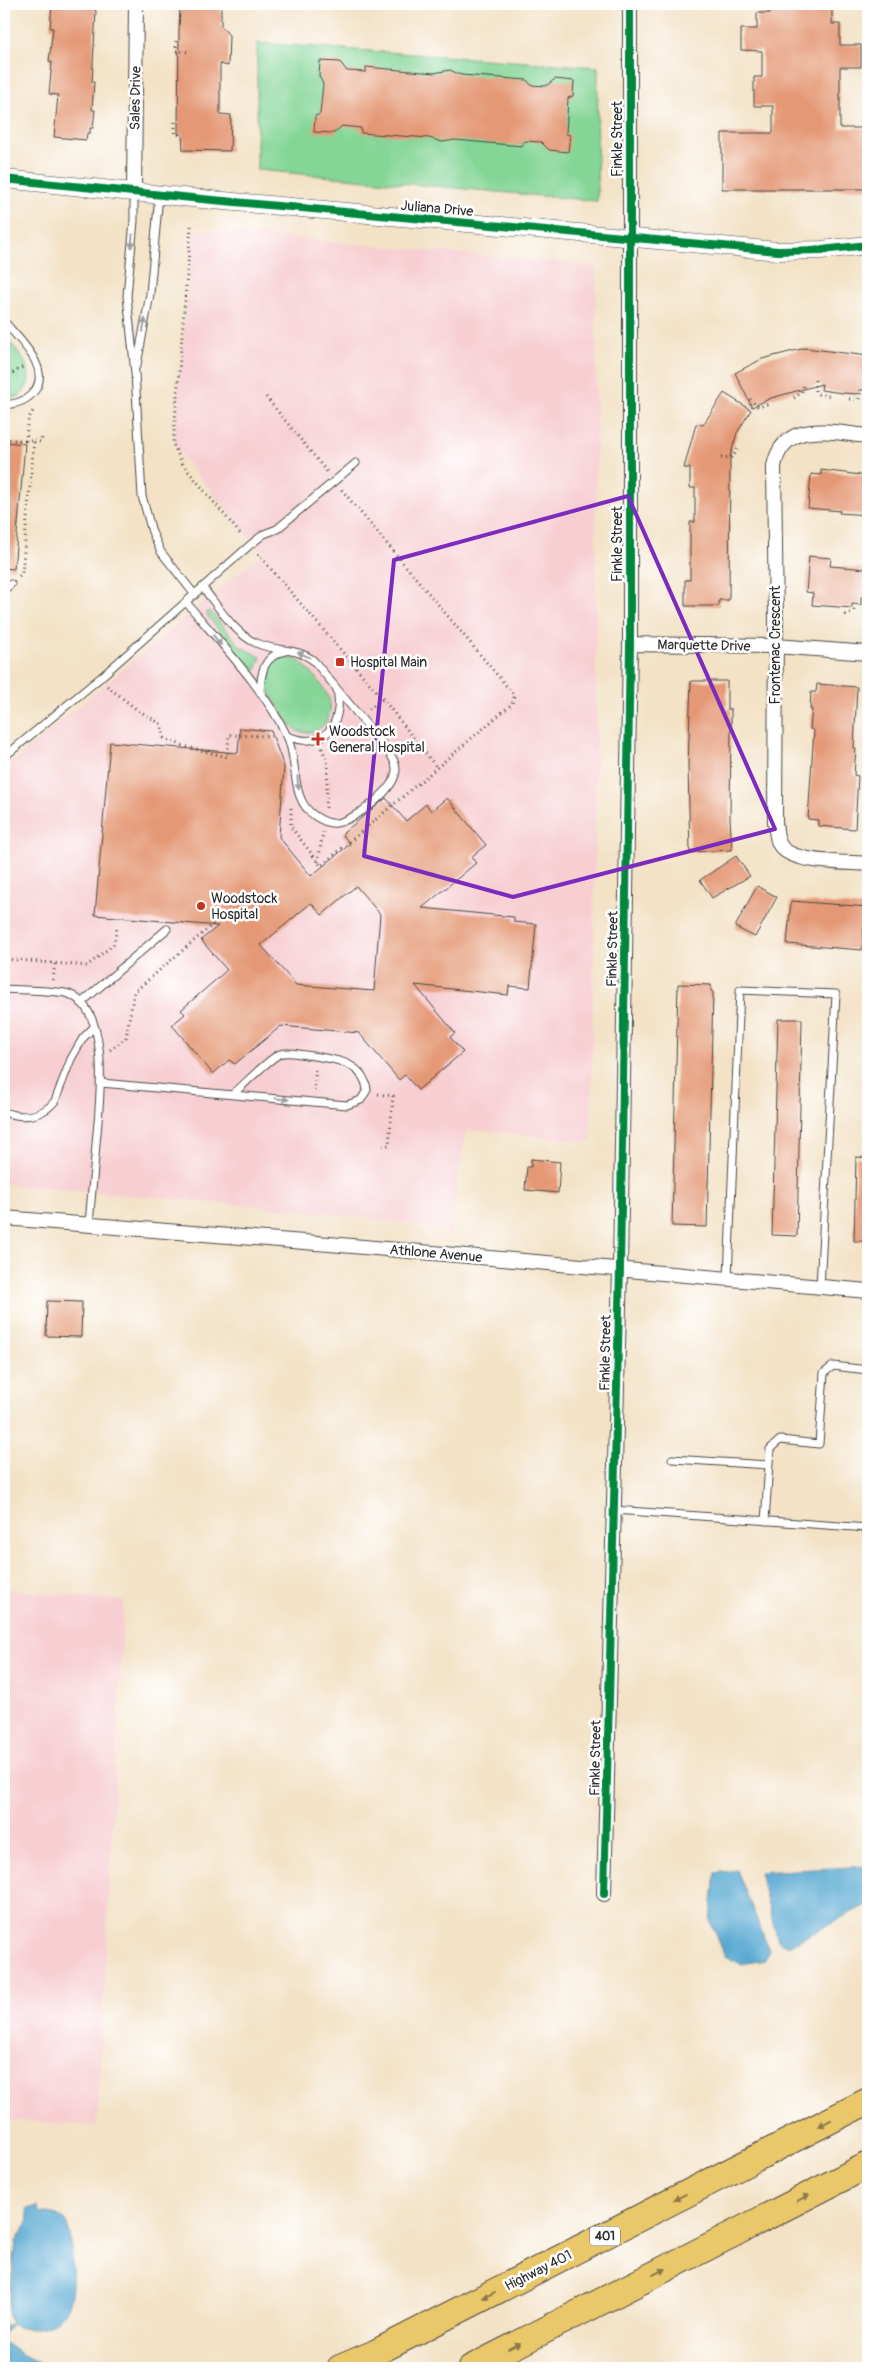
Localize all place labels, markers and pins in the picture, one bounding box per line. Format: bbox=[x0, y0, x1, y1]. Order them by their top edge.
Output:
place label: Hospital Main bbox=[350, 654, 427, 671]
marker: Hospital Main bbox=[334, 656, 346, 668]
place label: Woodstock General Hospital bbox=[329, 723, 425, 756]
marker: Woodstock General Hospital bbox=[311, 732, 325, 746]
place label: Woodstock Hospital bbox=[211, 890, 277, 923]
marker: Woodstock Hospital bbox=[195, 900, 207, 912]

